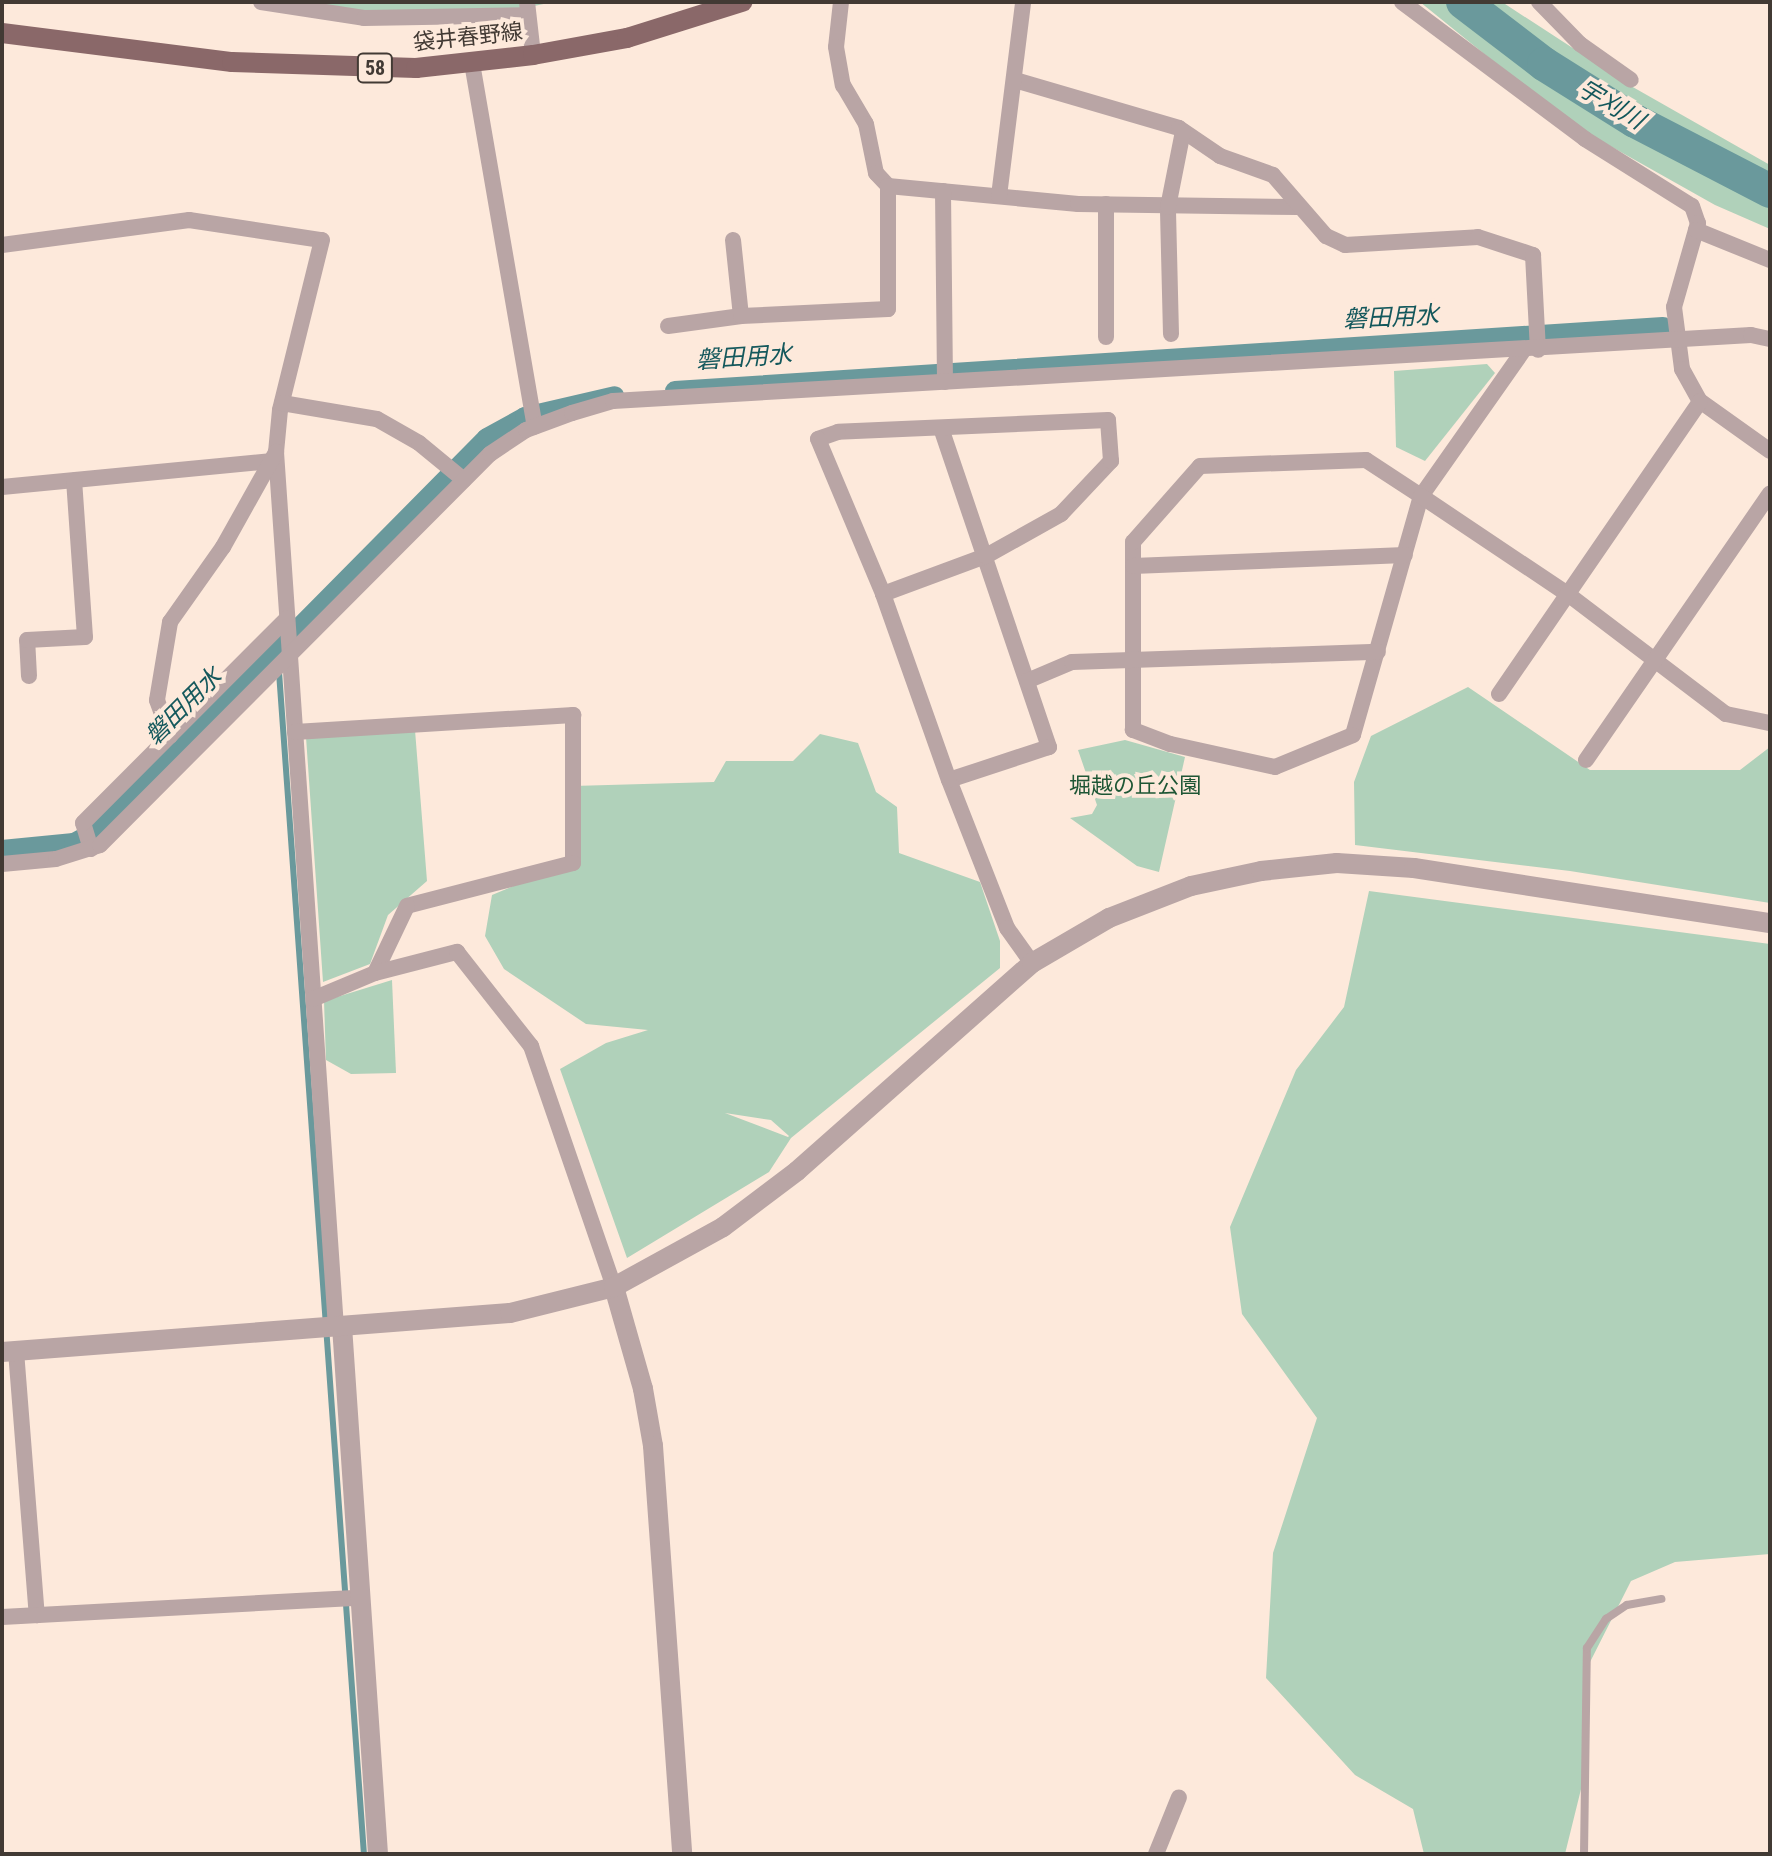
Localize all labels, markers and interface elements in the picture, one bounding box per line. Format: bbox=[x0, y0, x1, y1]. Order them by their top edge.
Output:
street label: 袋井春野線 bbox=[412, 18, 524, 56]
road number: 58 bbox=[355, 52, 395, 84]
water label: 宇刈川 bbox=[1573, 74, 1649, 136]
water label: 磐田用水 bbox=[1342, 301, 1440, 335]
water label: 磐田用水 bbox=[695, 340, 793, 376]
water label: 磐田用水 bbox=[140, 663, 228, 751]
park label: 堀越の丘公園 bbox=[1069, 773, 1201, 799]

